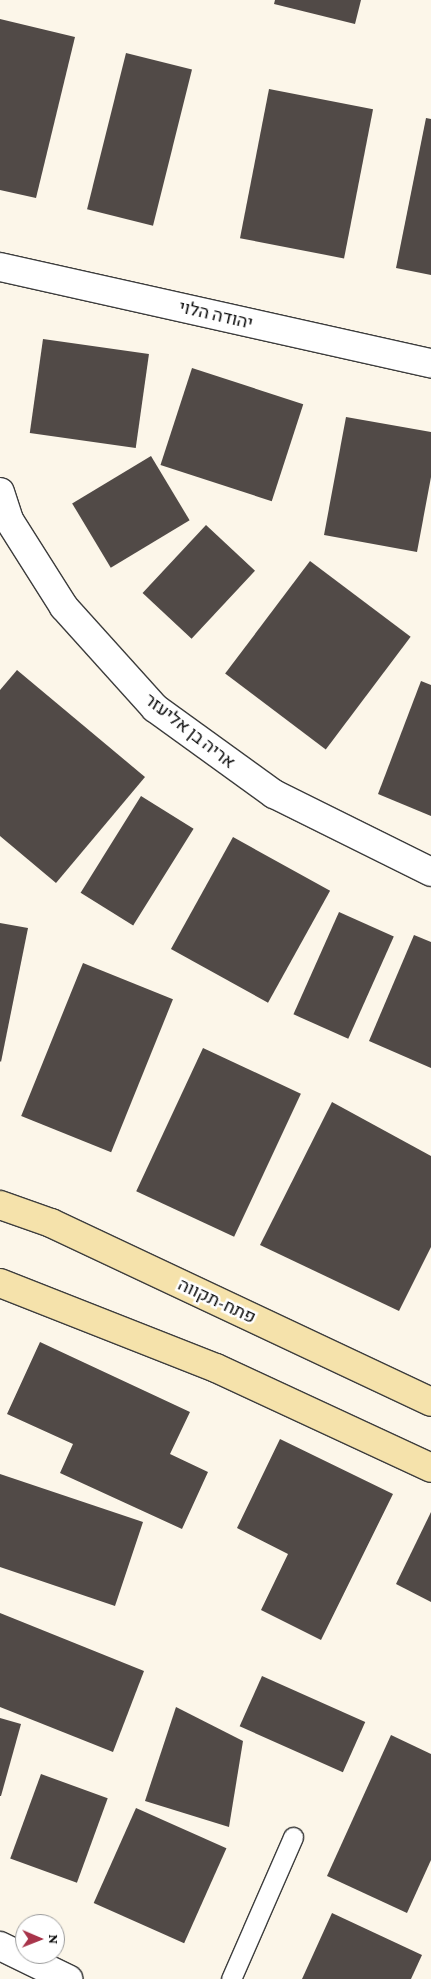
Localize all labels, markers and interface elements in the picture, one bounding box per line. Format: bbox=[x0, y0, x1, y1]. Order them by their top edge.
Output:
street label: יהודה הלוי bbox=[177, 296, 255, 334]
street label: אריה בן אליעזר bbox=[140, 689, 240, 773]
street label: פתח-תקווה bbox=[175, 1274, 259, 1328]
north arrow bbox=[15, 1914, 65, 1964]
text: N bbox=[46, 1934, 62, 1944]

